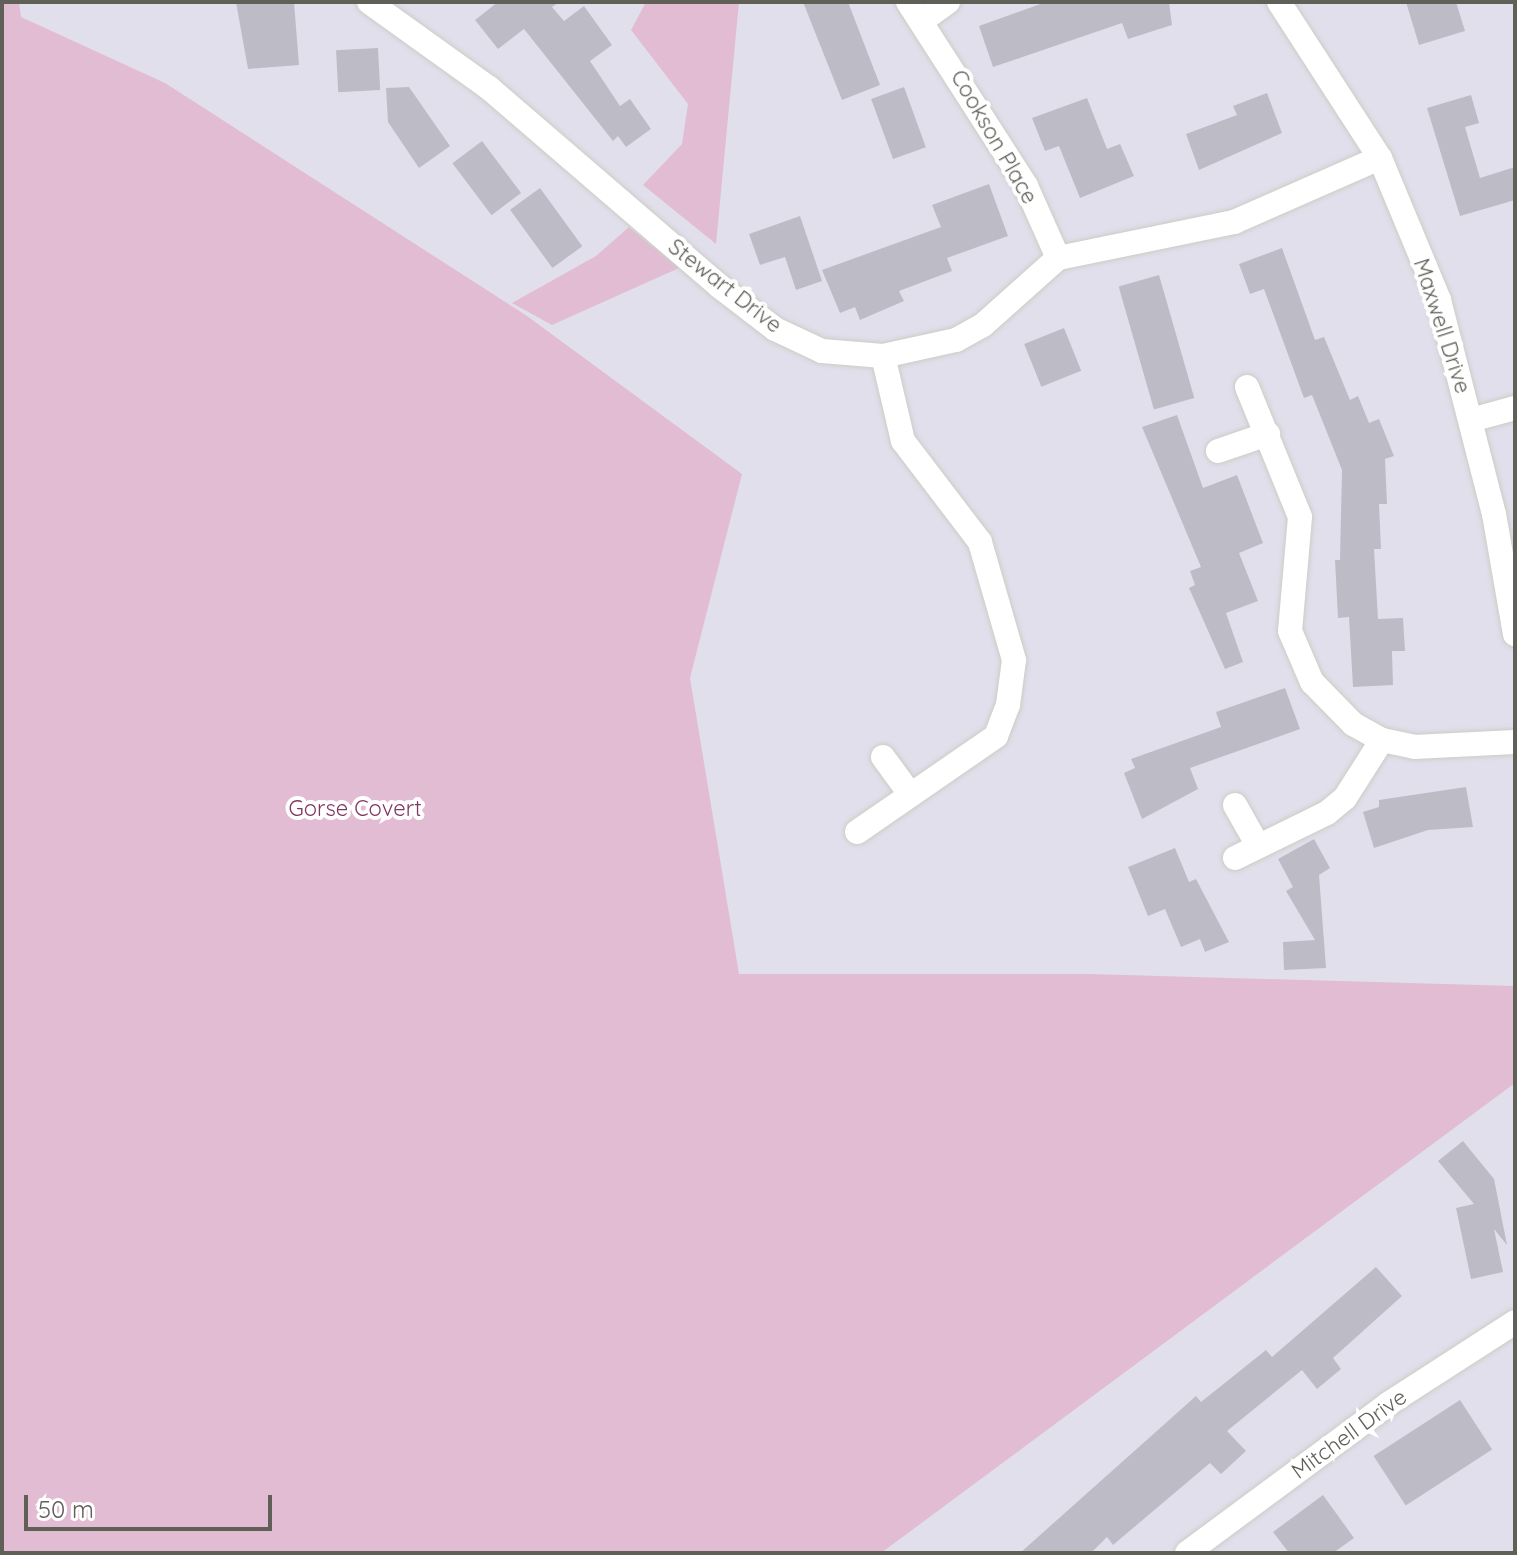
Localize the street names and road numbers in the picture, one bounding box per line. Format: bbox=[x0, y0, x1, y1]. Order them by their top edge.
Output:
street label: Cookson Place bbox=[945, 65, 1043, 209]
street label: Stewart Drive bbox=[663, 233, 787, 339]
street label: Maxwell Drive bbox=[1408, 255, 1476, 397]
street label: Mitchell Drive bbox=[1286, 1383, 1412, 1485]

